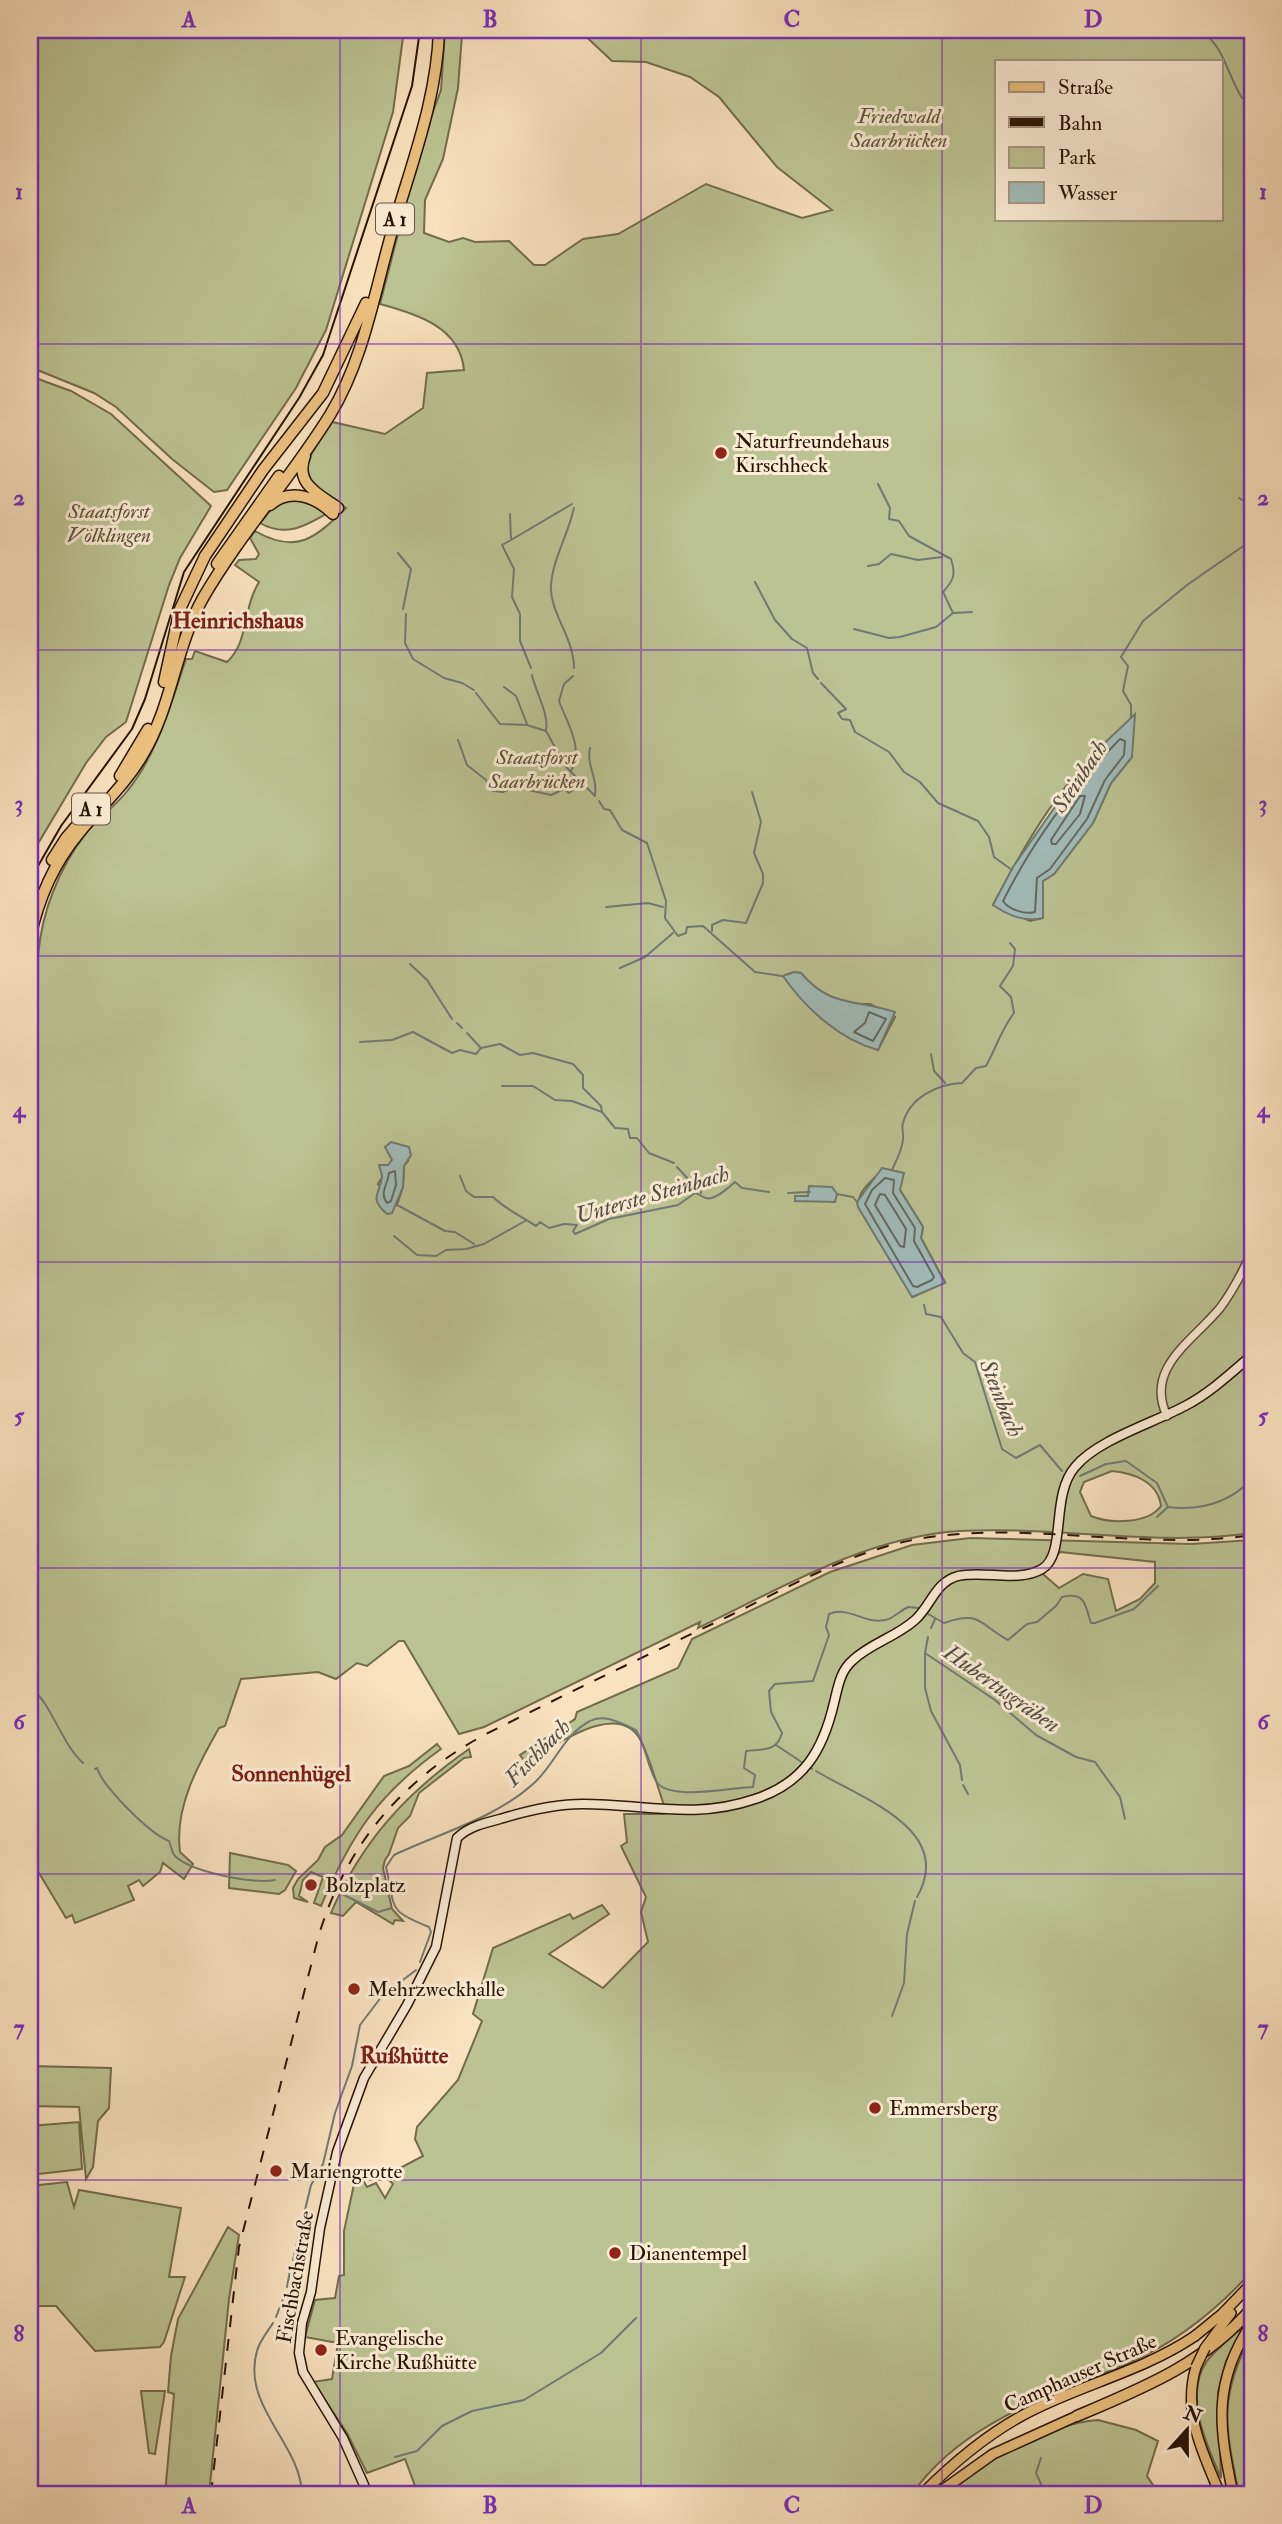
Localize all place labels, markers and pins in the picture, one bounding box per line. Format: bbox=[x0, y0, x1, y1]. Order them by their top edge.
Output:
place label: Naturfreundehaus Kirschheck bbox=[735, 428, 889, 479]
marker: Naturfreundehaus Kirschheck bbox=[713, 445, 729, 461]
place label: Bolzplatz bbox=[325, 1872, 406, 1899]
marker: Bolzplatz bbox=[303, 1877, 319, 1893]
place label: Mehrzweckhalle bbox=[368, 1976, 505, 2003]
marker: Mehrzweckhalle bbox=[346, 1981, 362, 1997]
place label: Emmersberg bbox=[889, 2095, 998, 2122]
marker: Emmersberg bbox=[867, 2100, 883, 2116]
place label: Mariengrotte bbox=[290, 2158, 403, 2185]
marker: Mariengrotte bbox=[268, 2163, 284, 2179]
place label: Dianentempel bbox=[629, 2240, 748, 2267]
marker: Dianentempel bbox=[607, 2245, 623, 2261]
place label: Evangelische Kirche Rußhütte bbox=[335, 2325, 477, 2376]
marker: Evangelische Kirche Rußhütte bbox=[313, 2342, 329, 2358]

